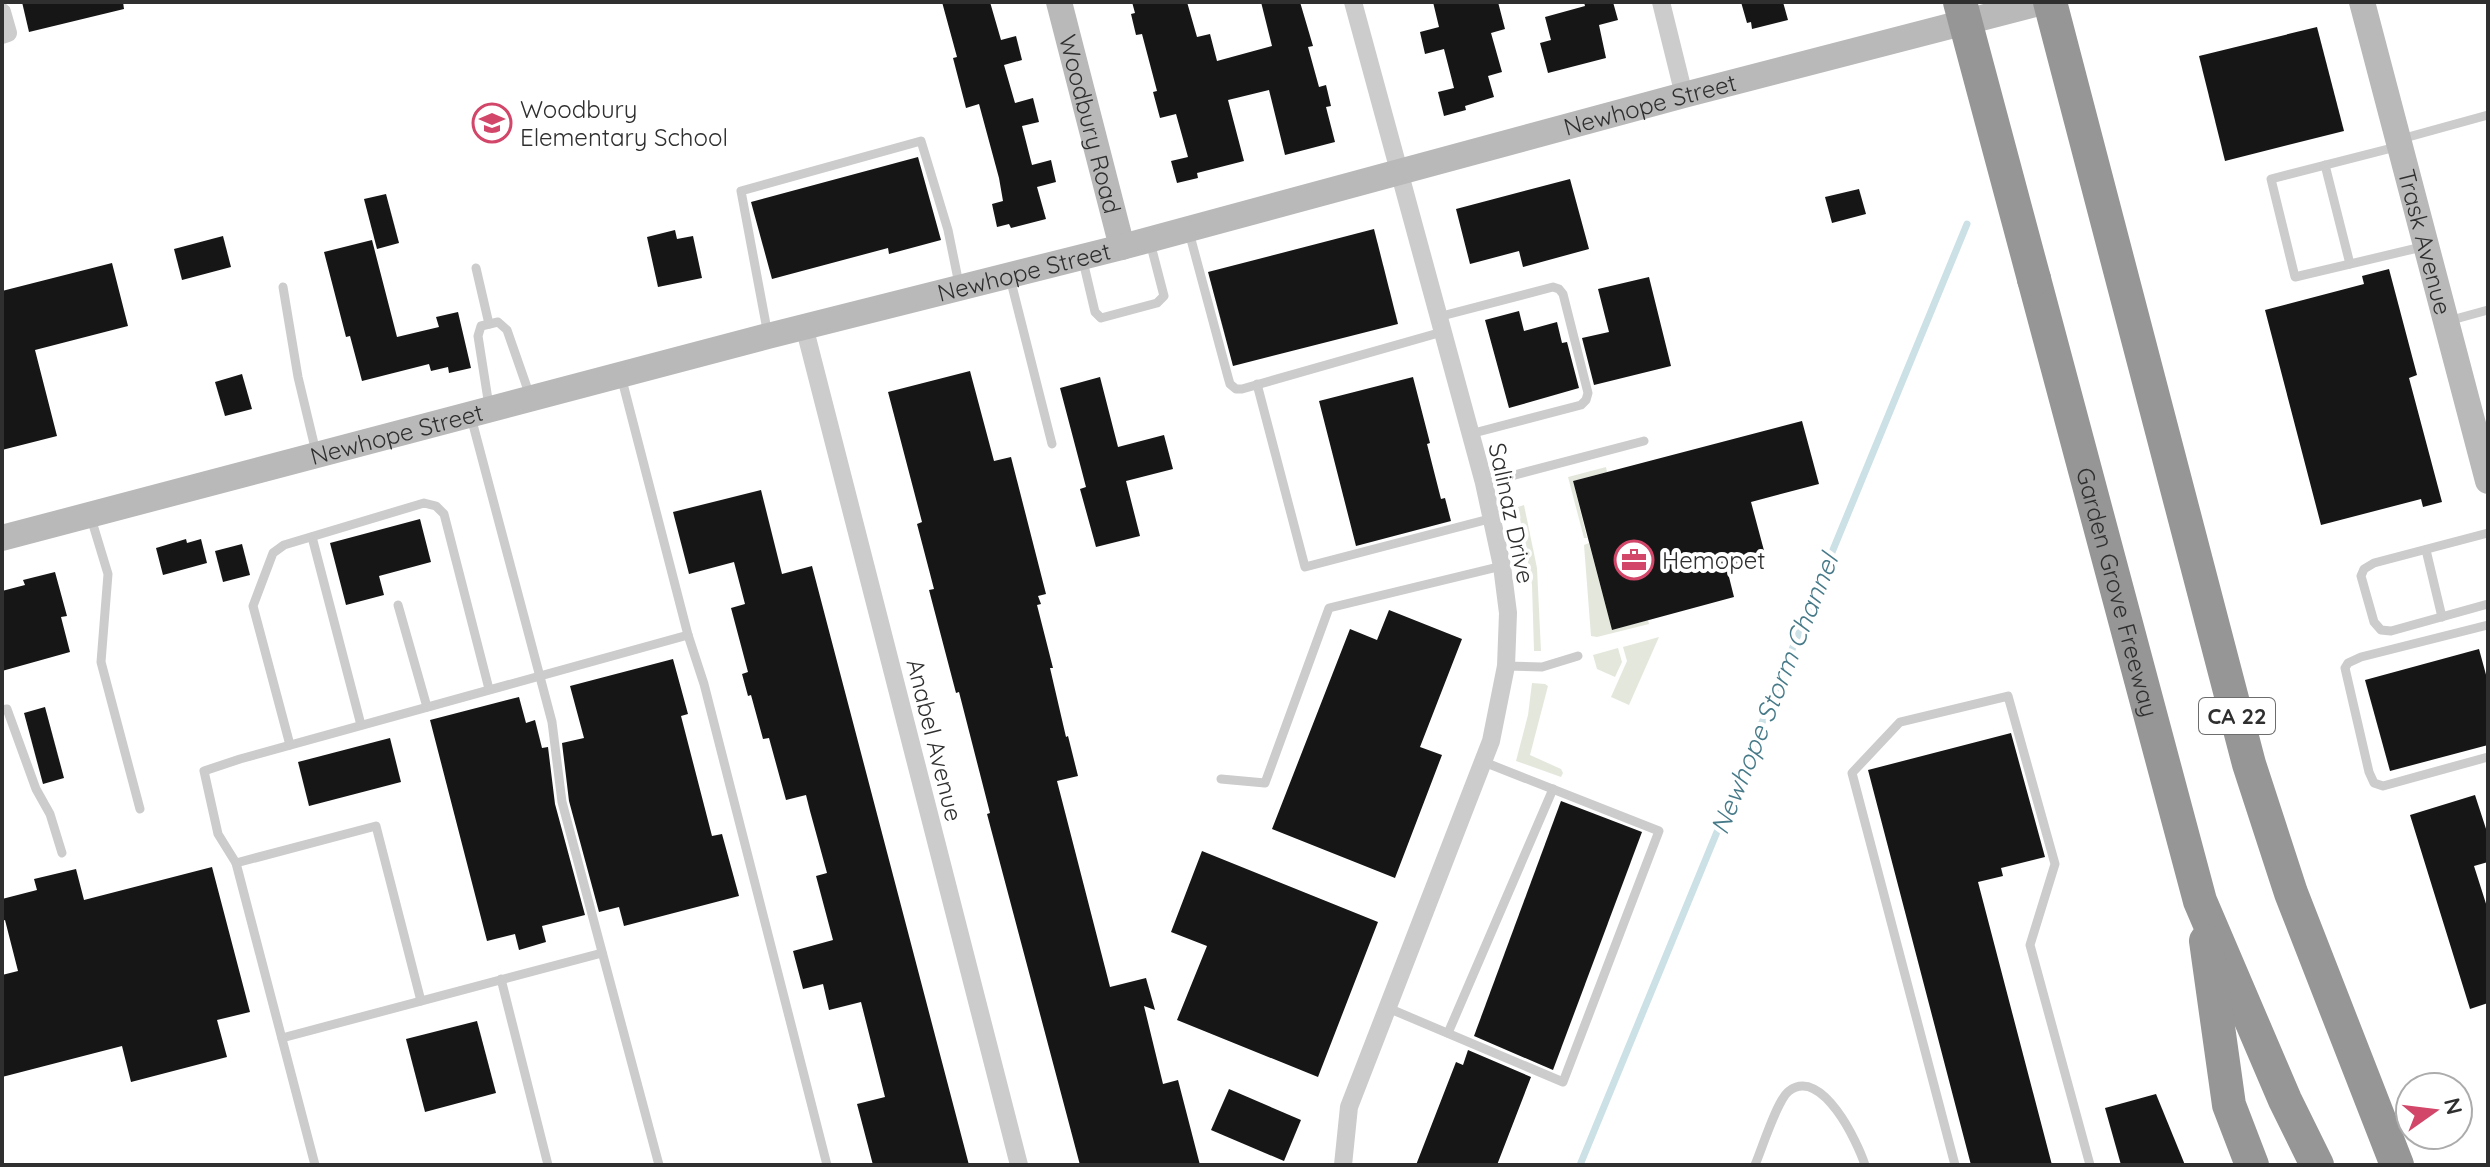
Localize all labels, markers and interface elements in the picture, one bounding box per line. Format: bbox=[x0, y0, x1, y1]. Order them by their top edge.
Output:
street label: Woodbury Road bbox=[1053, 31, 1128, 217]
street label: Newhope Street bbox=[1560, 67, 1739, 142]
place label: Woodbury Elementary School bbox=[520, 94, 728, 152]
school or university icon: Woodbury Elementary School bbox=[471, 102, 513, 144]
street label: Trask Avenue bbox=[2392, 166, 2459, 318]
street label: Newhope Street bbox=[934, 235, 1114, 308]
street label: Newhope Street bbox=[307, 397, 486, 471]
street label: Salinaz Drive bbox=[1482, 440, 1542, 586]
street label: Garden Grove Freeway bbox=[2070, 464, 2165, 720]
office icon: Hemopet bbox=[1613, 539, 1655, 581]
place label: Hemopet bbox=[1662, 545, 1765, 575]
water label: Newhope Storm Channel bbox=[1703, 546, 1846, 839]
street label: Anabel Avenue bbox=[900, 656, 970, 824]
road number: CA 22 bbox=[2199, 698, 2275, 734]
north arrow bbox=[2394, 1071, 2474, 1151]
text: N bbox=[2438, 1095, 2469, 1117]

